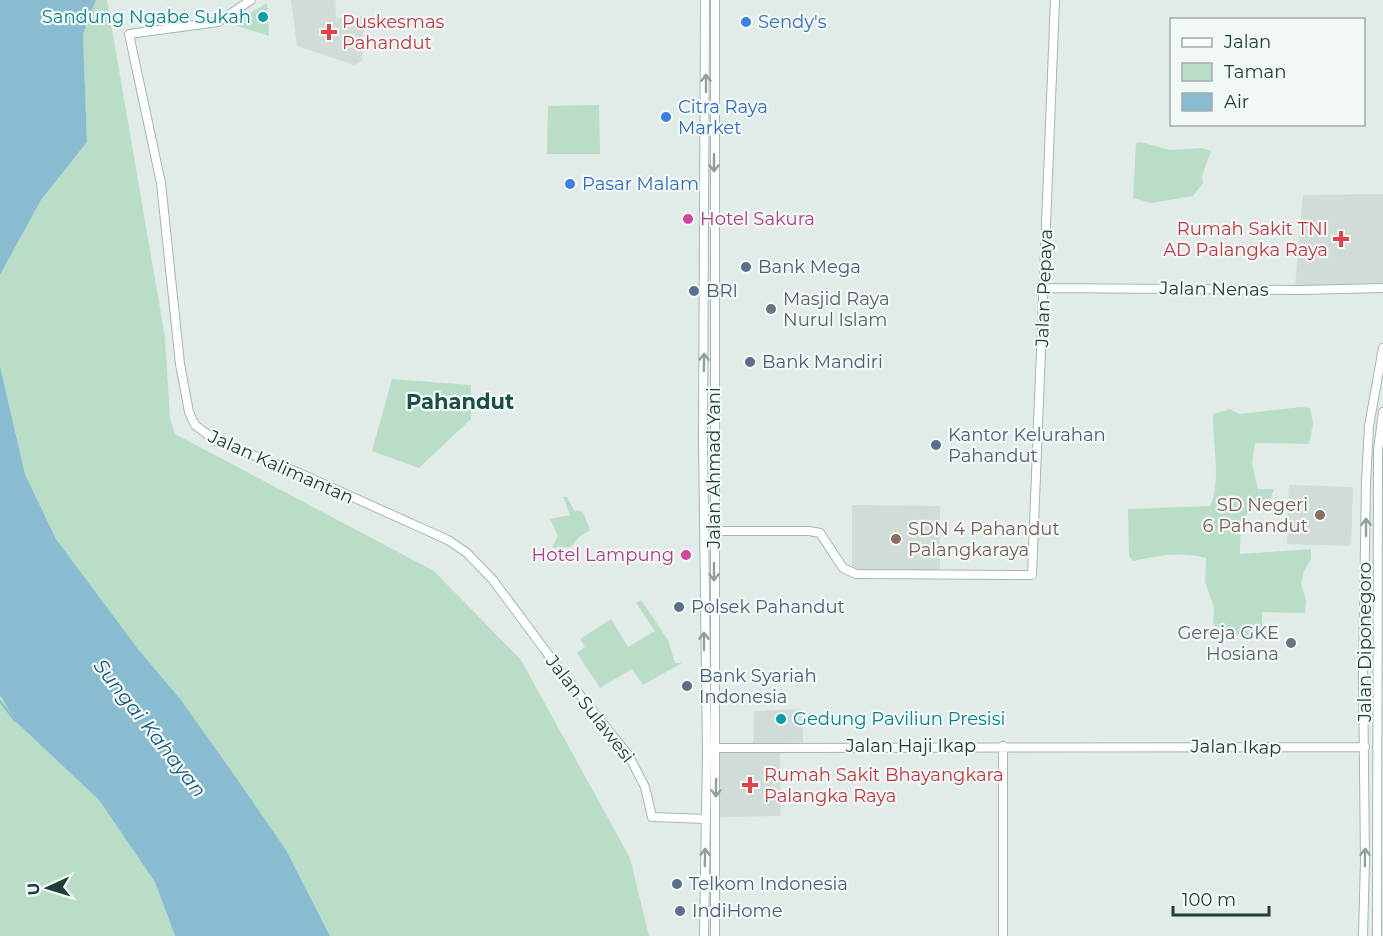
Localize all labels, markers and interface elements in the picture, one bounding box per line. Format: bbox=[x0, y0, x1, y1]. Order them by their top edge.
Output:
place label: Sandung Ngabe Sukah bbox=[42, 6, 251, 28]
marker: Sandung Ngabe Sukah bbox=[256, 10, 270, 24]
place label: Puskesmas Pahandut bbox=[342, 11, 445, 54]
place label: Sendy's bbox=[758, 11, 827, 33]
marker: Sendy's bbox=[739, 15, 753, 29]
legend bbox=[1170, 18, 1365, 126]
marker: Puskesmas Pahandut bbox=[320, 23, 338, 41]
text: Jalan bbox=[1223, 31, 1271, 53]
text: Taman bbox=[1224, 61, 1286, 83]
one-way arrow bbox=[700, 73, 712, 93]
text: Air bbox=[1224, 91, 1249, 113]
place label: Citra Raya Market bbox=[678, 96, 768, 139]
marker: Citra Raya Market bbox=[659, 110, 673, 124]
one-way arrow bbox=[709, 153, 720, 173]
place label: Pasar Malam bbox=[582, 173, 699, 195]
marker: Pasar Malam bbox=[563, 177, 577, 191]
place label: Hotel Sakura bbox=[700, 208, 815, 230]
marker: Hotel Sakura bbox=[681, 212, 695, 226]
place label: Rumah Sakit TNI AD Palangka Raya bbox=[1163, 218, 1328, 261]
street label: Jalan Pepaya bbox=[1031, 229, 1057, 348]
marker: Rumah Sakit TNI AD Palangka Raya bbox=[1332, 230, 1350, 248]
place label: Bank Mega bbox=[758, 256, 861, 278]
marker: Bank Mega bbox=[739, 260, 753, 274]
street label: Jalan Nenas bbox=[1158, 277, 1269, 301]
place label: BRI bbox=[706, 280, 738, 302]
marker: BRI bbox=[687, 284, 701, 298]
place label: Masjid Raya Nurul Islam bbox=[783, 288, 890, 331]
marker: Masjid Raya Nurul Islam bbox=[764, 302, 778, 316]
place label: Bank Mandiri bbox=[762, 351, 883, 373]
one-way arrow bbox=[698, 352, 710, 372]
marker: Bank Mandiri bbox=[743, 355, 757, 369]
street label: Jalan Ahmad Yani bbox=[703, 387, 725, 550]
district label: Pahandut bbox=[406, 389, 514, 414]
place label: Kantor Kelurahan Pahandut bbox=[948, 424, 1106, 467]
street label: Jalan Kalimantan bbox=[204, 425, 357, 509]
marker: Kantor Kelurahan Pahandut bbox=[929, 438, 943, 452]
place label: SD Negeri 6 Pahandut bbox=[1202, 494, 1308, 537]
marker: SD Negeri 6 Pahandut bbox=[1313, 508, 1327, 522]
one-way arrow bbox=[1360, 517, 1372, 537]
place label: SDN 4 Pahandut Palangkaraya bbox=[908, 518, 1060, 561]
marker: SDN 4 Pahandut Palangkaraya bbox=[889, 532, 903, 546]
place label: Hotel Lampung bbox=[532, 544, 674, 566]
marker: Hotel Lampung bbox=[679, 548, 693, 562]
one-way arrow bbox=[708, 562, 720, 582]
street label: Jalan Diponegoro bbox=[1354, 562, 1376, 723]
place label: Polsek Pahandut bbox=[691, 596, 845, 618]
marker: Polsek Pahandut bbox=[672, 600, 686, 614]
place label: Gereja GKE Hosiana bbox=[1177, 622, 1279, 665]
one-way arrow bbox=[698, 631, 710, 651]
marker: Gereja GKE Hosiana bbox=[1284, 636, 1298, 650]
street label: Jalan Sulawesi bbox=[541, 650, 639, 767]
water label: Sungai Kahayan bbox=[89, 654, 211, 802]
place label: Bank Syariah Indonesia bbox=[699, 665, 817, 708]
marker: Bank Syariah Indonesia bbox=[680, 679, 694, 693]
place label: Gedung Paviliun Presisi bbox=[793, 708, 1005, 730]
marker: Gedung Paviliun Presisi bbox=[774, 712, 788, 726]
street label: Jalan Haji Ikap bbox=[845, 735, 976, 757]
street label: Jalan Ikap bbox=[1189, 735, 1282, 759]
place label: Rumah Sakit Bhayangkara Palangka Raya bbox=[764, 764, 1004, 807]
marker: Rumah Sakit Bhayangkara Palangka Raya bbox=[741, 776, 759, 794]
one-way arrow bbox=[710, 778, 721, 798]
one-way arrow bbox=[699, 847, 711, 867]
one-way arrow bbox=[1359, 847, 1371, 867]
north arrow bbox=[18, 858, 78, 918]
place label: Telkom Indonesia bbox=[689, 873, 848, 895]
marker: Telkom Indonesia bbox=[670, 877, 684, 891]
scale bar bbox=[1173, 879, 1269, 917]
text: U bbox=[24, 882, 43, 896]
text: 100 m bbox=[1182, 889, 1236, 911]
place label: IndiHome bbox=[692, 900, 783, 922]
marker: IndiHome bbox=[673, 904, 687, 918]

